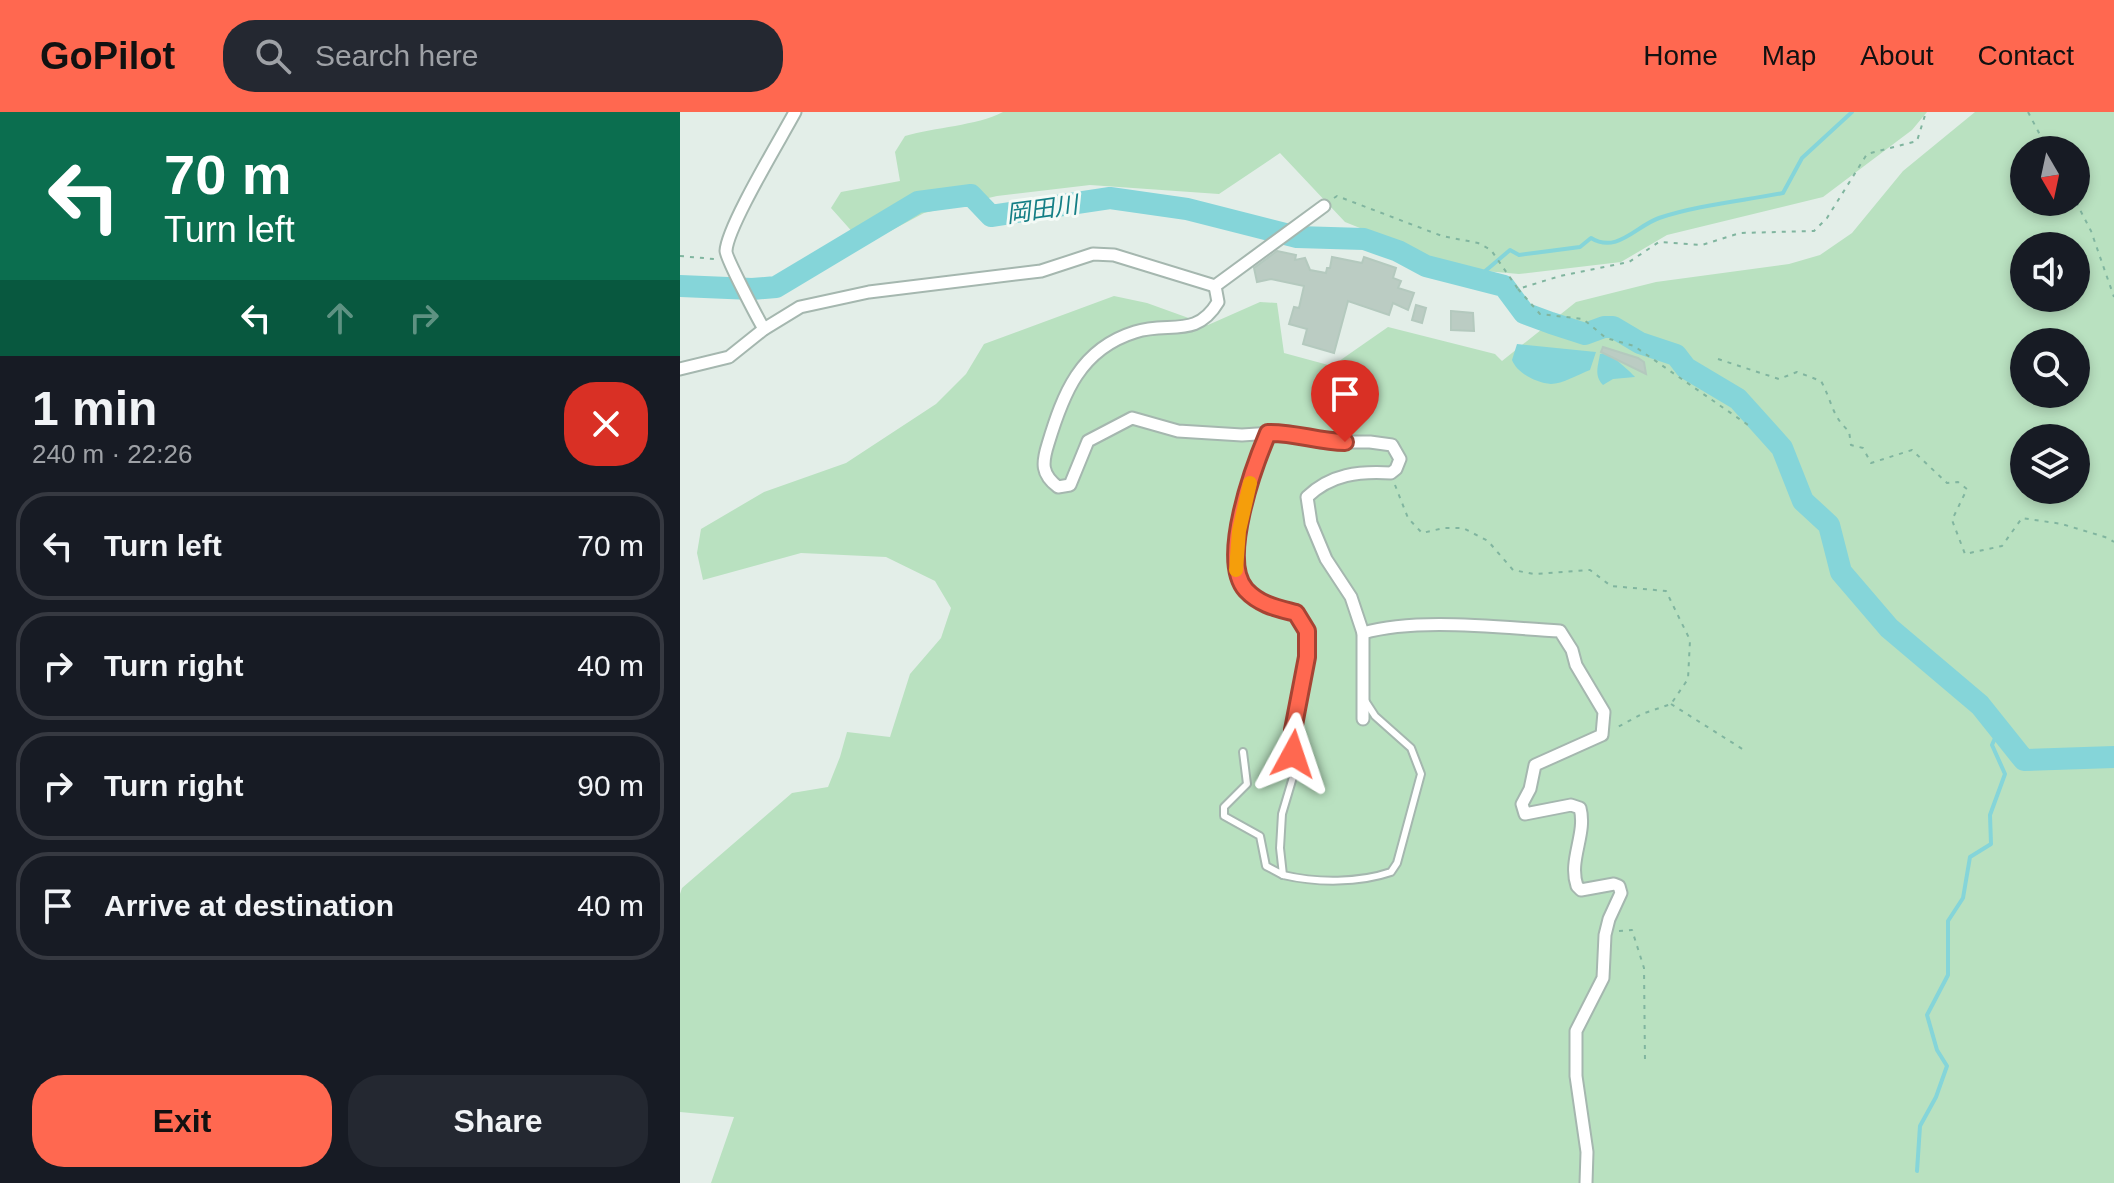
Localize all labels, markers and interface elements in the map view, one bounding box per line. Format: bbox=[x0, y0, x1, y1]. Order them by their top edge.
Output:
search box bbox=[223, 20, 783, 92]
icon: search bbox=[251, 34, 295, 78]
text: GoPilot bbox=[40, 35, 175, 77]
text: Search here bbox=[315, 39, 479, 72]
text: Home bbox=[1643, 40, 1718, 71]
text: Map bbox=[1762, 40, 1816, 71]
text: About bbox=[1860, 40, 1934, 71]
text: Contact bbox=[1978, 40, 2074, 71]
north arrow bbox=[2010, 136, 2090, 216]
map controls bbox=[2010, 136, 2090, 504]
text: 70 m bbox=[164, 143, 292, 206]
icon: left bbox=[32, 144, 136, 248]
water label: 岡田川 bbox=[1004, 190, 1082, 227]
text: Turn left bbox=[164, 209, 295, 250]
button: sound bbox=[2010, 232, 2090, 312]
icon: left bbox=[234, 296, 278, 340]
icon: ahead bbox=[318, 296, 362, 340]
icon: right bbox=[402, 296, 446, 340]
button: search bbox=[2010, 328, 2090, 408]
pin bbox=[1311, 360, 1379, 442]
icon: arrive bbox=[1323, 372, 1367, 416]
text: 1 min bbox=[32, 382, 157, 435]
button: close bbox=[564, 382, 648, 466]
button: layers bbox=[2010, 424, 2090, 504]
text: 240 m · 22:26 bbox=[32, 439, 192, 469]
icon: left bbox=[36, 524, 80, 568]
text: Turn left bbox=[104, 529, 222, 562]
text: 70 m bbox=[577, 529, 644, 562]
icon: right bbox=[36, 644, 80, 688]
text: Turn right bbox=[104, 649, 243, 682]
text: 40 m bbox=[577, 649, 644, 682]
position arrow bbox=[1251, 712, 1335, 796]
icon: right bbox=[36, 764, 80, 808]
text: Turn right bbox=[104, 769, 243, 802]
text: 90 m bbox=[577, 769, 644, 802]
icon: arrive bbox=[36, 884, 80, 928]
text: Arrive at destination bbox=[104, 889, 394, 922]
text: 40 m bbox=[577, 889, 644, 922]
button: Exit bbox=[32, 1075, 332, 1167]
button: Share bbox=[348, 1075, 648, 1167]

